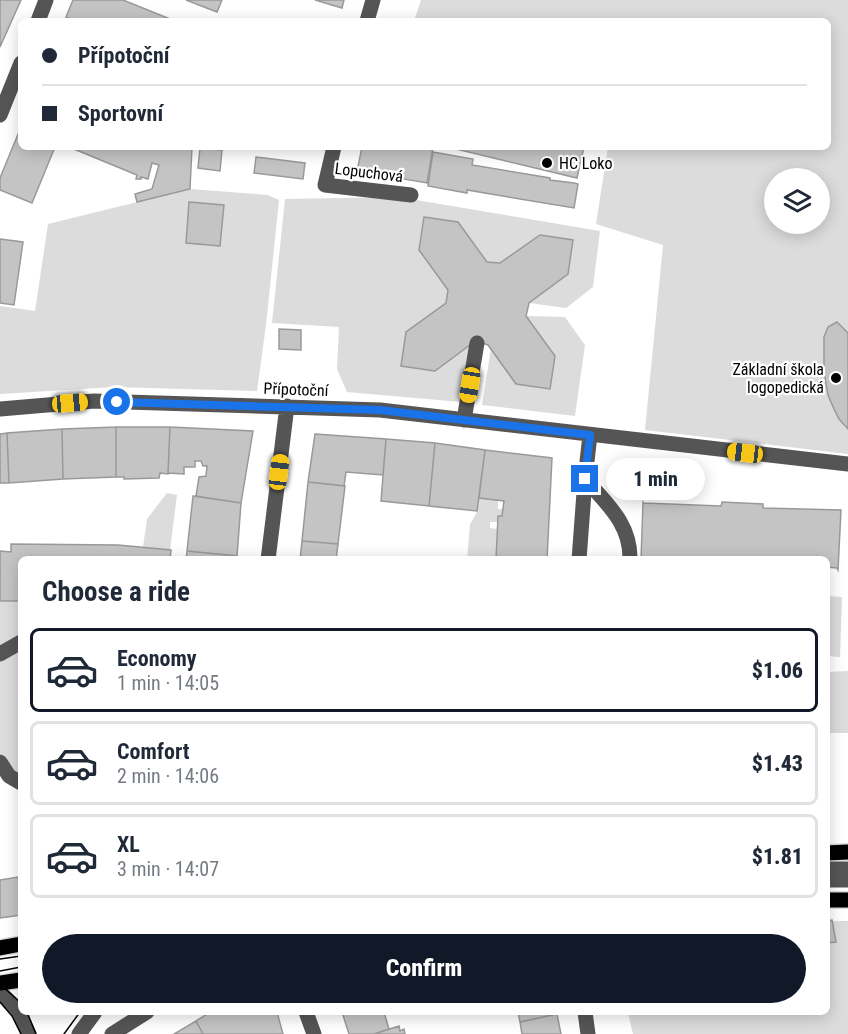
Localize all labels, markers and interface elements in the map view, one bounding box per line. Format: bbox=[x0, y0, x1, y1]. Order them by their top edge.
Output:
text: Přípotoční bbox=[78, 43, 169, 68]
text: Sportovní bbox=[78, 101, 163, 126]
place label: HC Loko bbox=[559, 154, 613, 173]
marker: HC Loko bbox=[540, 156, 554, 170]
street label: Lopuchová bbox=[334, 159, 404, 186]
map controls bbox=[764, 168, 830, 234]
button: layers bbox=[764, 168, 830, 234]
place label: Základní škola logopedická bbox=[732, 360, 824, 397]
car bbox=[458, 366, 482, 404]
marker: Základní škola logopedická bbox=[829, 371, 843, 385]
street label: Přípotoční bbox=[263, 379, 330, 400]
route start bbox=[103, 388, 130, 415]
car bbox=[51, 392, 89, 414]
car bbox=[726, 442, 764, 464]
car bbox=[268, 453, 290, 491]
callout: 1 min bbox=[606, 458, 705, 500]
route end bbox=[571, 465, 598, 492]
text: 1 min bbox=[633, 467, 678, 491]
text: Choose a ride bbox=[42, 576, 190, 608]
icon: car bbox=[45, 643, 99, 697]
text: Economy bbox=[117, 646, 197, 671]
text: $1.06 bbox=[752, 658, 803, 683]
text: 1 min · 14:05 bbox=[117, 671, 219, 695]
icon: car bbox=[45, 736, 99, 790]
text: Comfort bbox=[117, 739, 190, 764]
text: $1.43 bbox=[752, 751, 803, 776]
text: 2 min · 14:06 bbox=[117, 764, 219, 788]
icon: car bbox=[45, 829, 99, 883]
text: XL bbox=[117, 832, 140, 857]
text: $1.81 bbox=[752, 844, 803, 869]
text: 3 min · 14:07 bbox=[117, 857, 219, 881]
button: Confirm bbox=[42, 934, 806, 1003]

